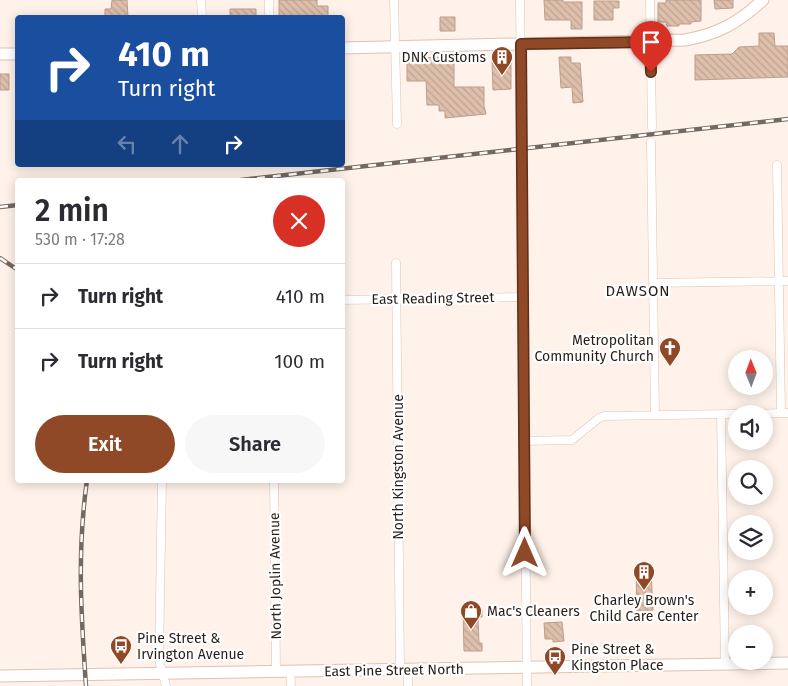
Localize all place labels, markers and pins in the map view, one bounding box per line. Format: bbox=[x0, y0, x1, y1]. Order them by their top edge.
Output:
pin bbox=[630, 21, 672, 72]
building icon: DNK Customs bbox=[490, 45, 514, 76]
place label: DNK Customs bbox=[402, 49, 486, 66]
place label: Metropolitan Community Church bbox=[534, 332, 654, 365]
church icon: Metropolitan Community Church bbox=[658, 336, 682, 367]
building icon: Charley Brown's Child Care Center bbox=[632, 560, 656, 591]
place label: Charley Brown's Child Care Center bbox=[590, 592, 699, 625]
shop icon: Mac's Cleaners bbox=[459, 599, 483, 630]
place label: Mac's Cleaners bbox=[487, 603, 580, 620]
place label: Pine Street & Irvington Avenue bbox=[137, 630, 244, 663]
bus stop icon: Pine Street & Irvington Avenue bbox=[109, 634, 133, 665]
place label: Pine Street & Kingston Place bbox=[571, 641, 664, 674]
bus stop icon: Pine Street & Kingston Place bbox=[543, 645, 567, 676]

